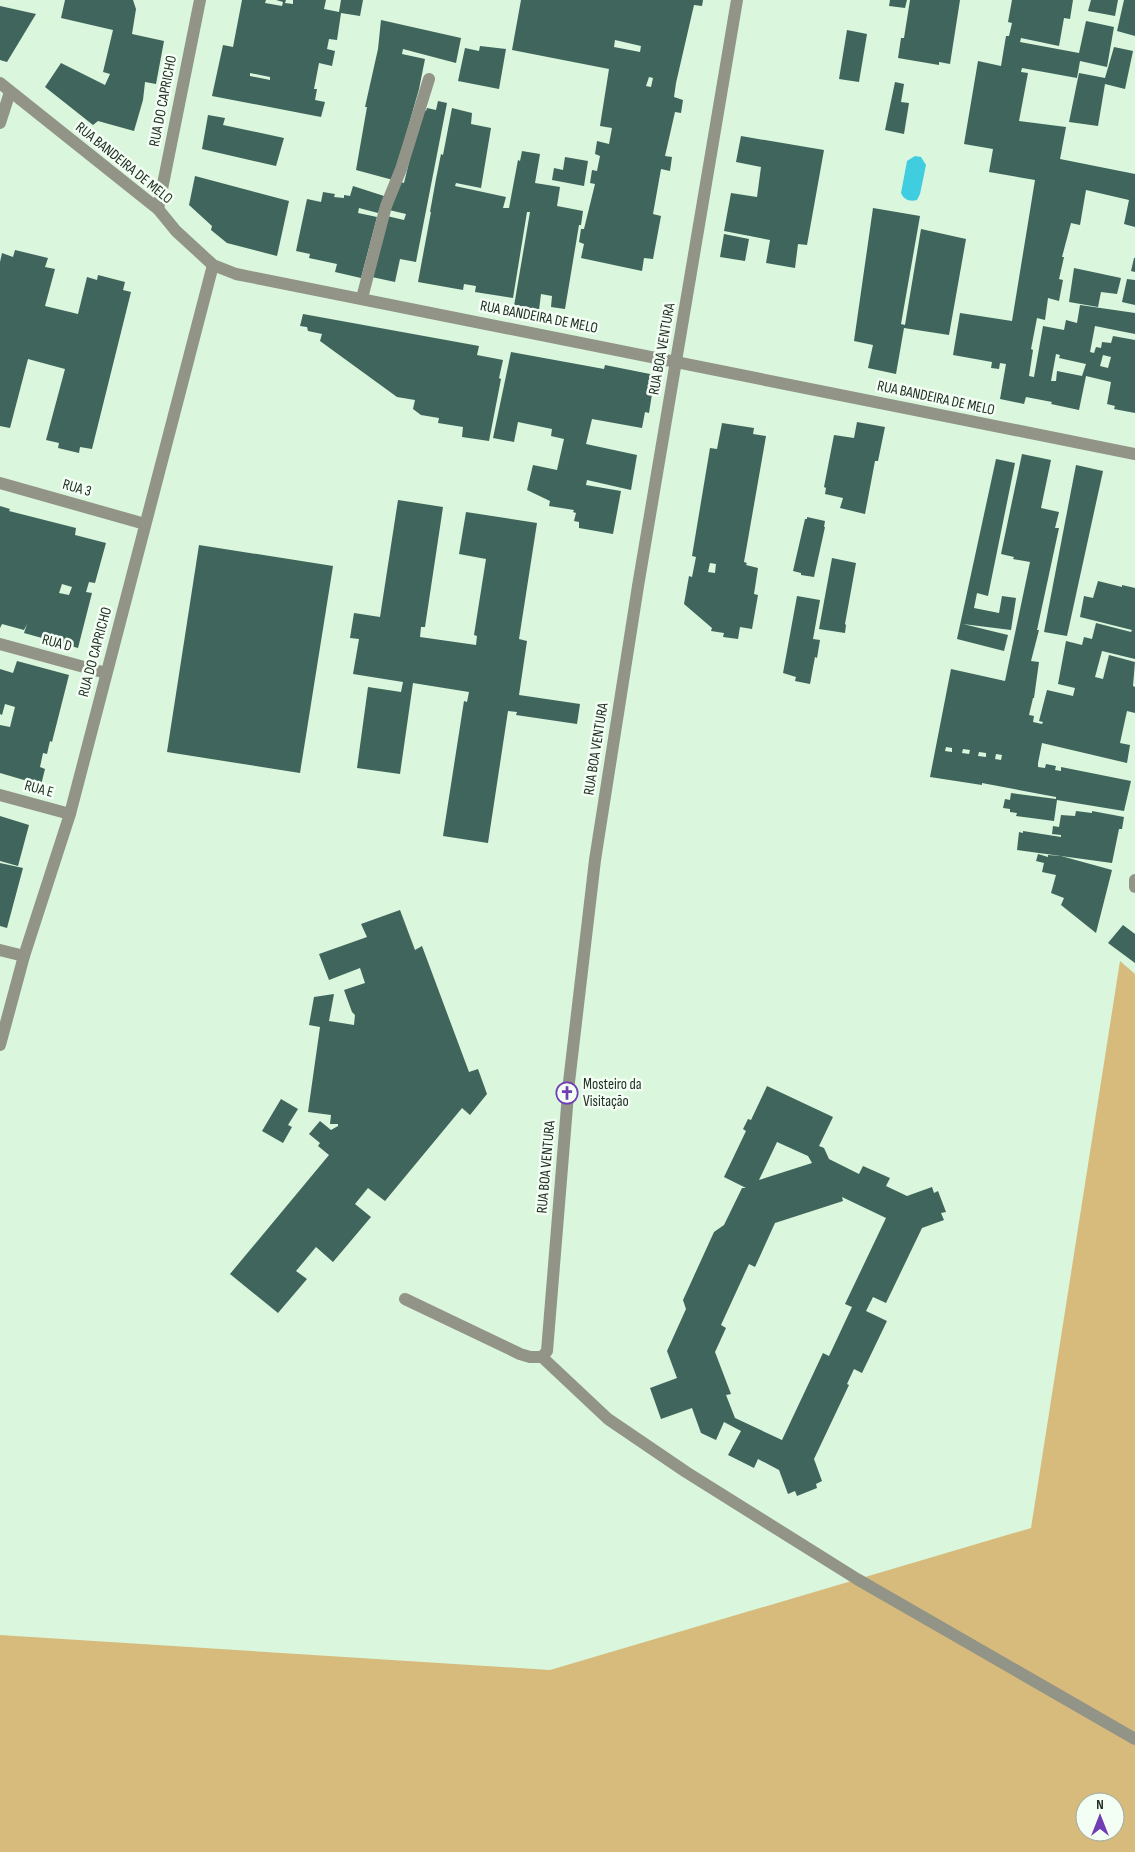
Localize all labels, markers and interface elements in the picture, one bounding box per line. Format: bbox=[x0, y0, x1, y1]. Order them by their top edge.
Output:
street label: RUA DO CAPRICHO bbox=[145, 54, 181, 148]
street label: RUA BANDEIRA DE MELO bbox=[72, 118, 176, 208]
street label: RUA BANDEIRA DE MELO bbox=[478, 296, 600, 338]
street label: RUA BOA VENTURA bbox=[645, 301, 680, 396]
street label: RUA BANDEIRA DE MELO bbox=[876, 376, 996, 420]
street label: RUA 3 bbox=[60, 475, 94, 501]
street label: RUA DO CAPRICHO bbox=[74, 605, 116, 699]
street label: RUA D bbox=[40, 630, 74, 656]
street label: RUA BOA VENTURA bbox=[579, 701, 613, 796]
street label: RUA E bbox=[22, 776, 56, 802]
place label: Mosteiro da Visitação bbox=[583, 1075, 642, 1111]
church icon: Mosteiro da Visitação bbox=[555, 1081, 579, 1105]
street label: RUA BOA VENTURA bbox=[532, 1119, 560, 1214]
north arrow bbox=[1075, 1792, 1125, 1842]
text: N bbox=[1096, 1796, 1104, 1813]

